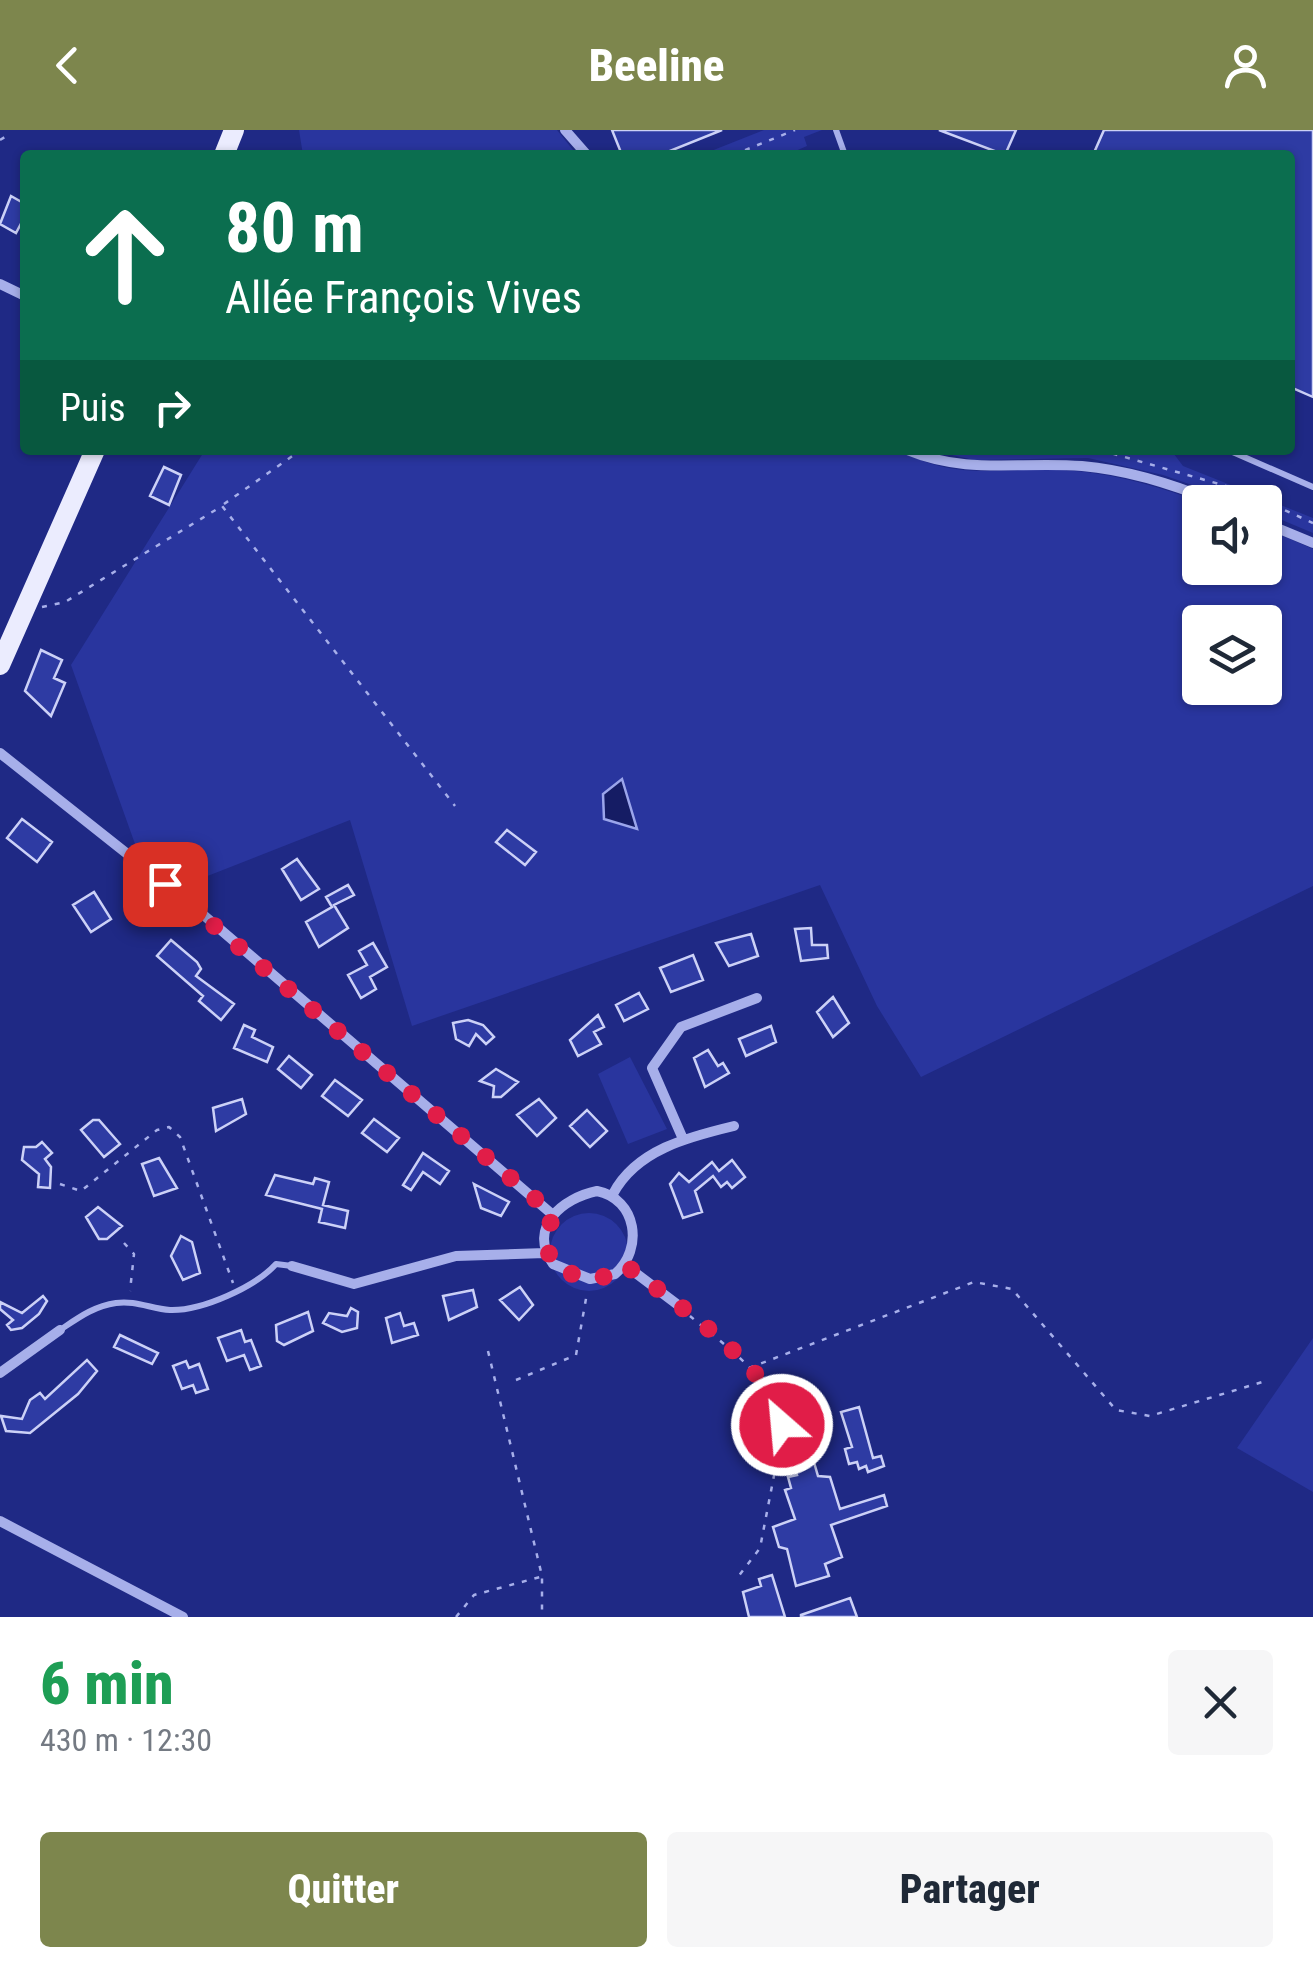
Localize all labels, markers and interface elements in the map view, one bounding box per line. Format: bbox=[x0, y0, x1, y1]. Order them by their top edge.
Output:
icon: back bbox=[40, 38, 95, 93]
icon: person bbox=[1218, 38, 1273, 93]
text: Beeline bbox=[589, 39, 724, 92]
text: 80 m bbox=[225, 187, 364, 269]
icon: ahead bbox=[60, 190, 190, 320]
text: Allée François Vives bbox=[225, 271, 582, 324]
icon: right bbox=[145, 380, 200, 435]
text: Puis bbox=[60, 386, 125, 430]
map controls bbox=[1182, 485, 1282, 705]
button: sound bbox=[1182, 485, 1282, 585]
button: layers bbox=[1182, 605, 1282, 705]
pin bbox=[123, 842, 208, 927]
icon: arrive bbox=[138, 857, 193, 912]
position arrow bbox=[730, 1373, 834, 1477]
text: 6 min bbox=[40, 1648, 174, 1719]
button: close bbox=[1168, 1650, 1273, 1755]
text: 430 m · 12:30 bbox=[40, 1721, 212, 1759]
button: Quitter bbox=[40, 1832, 647, 1947]
button: Partager bbox=[667, 1832, 1273, 1947]

